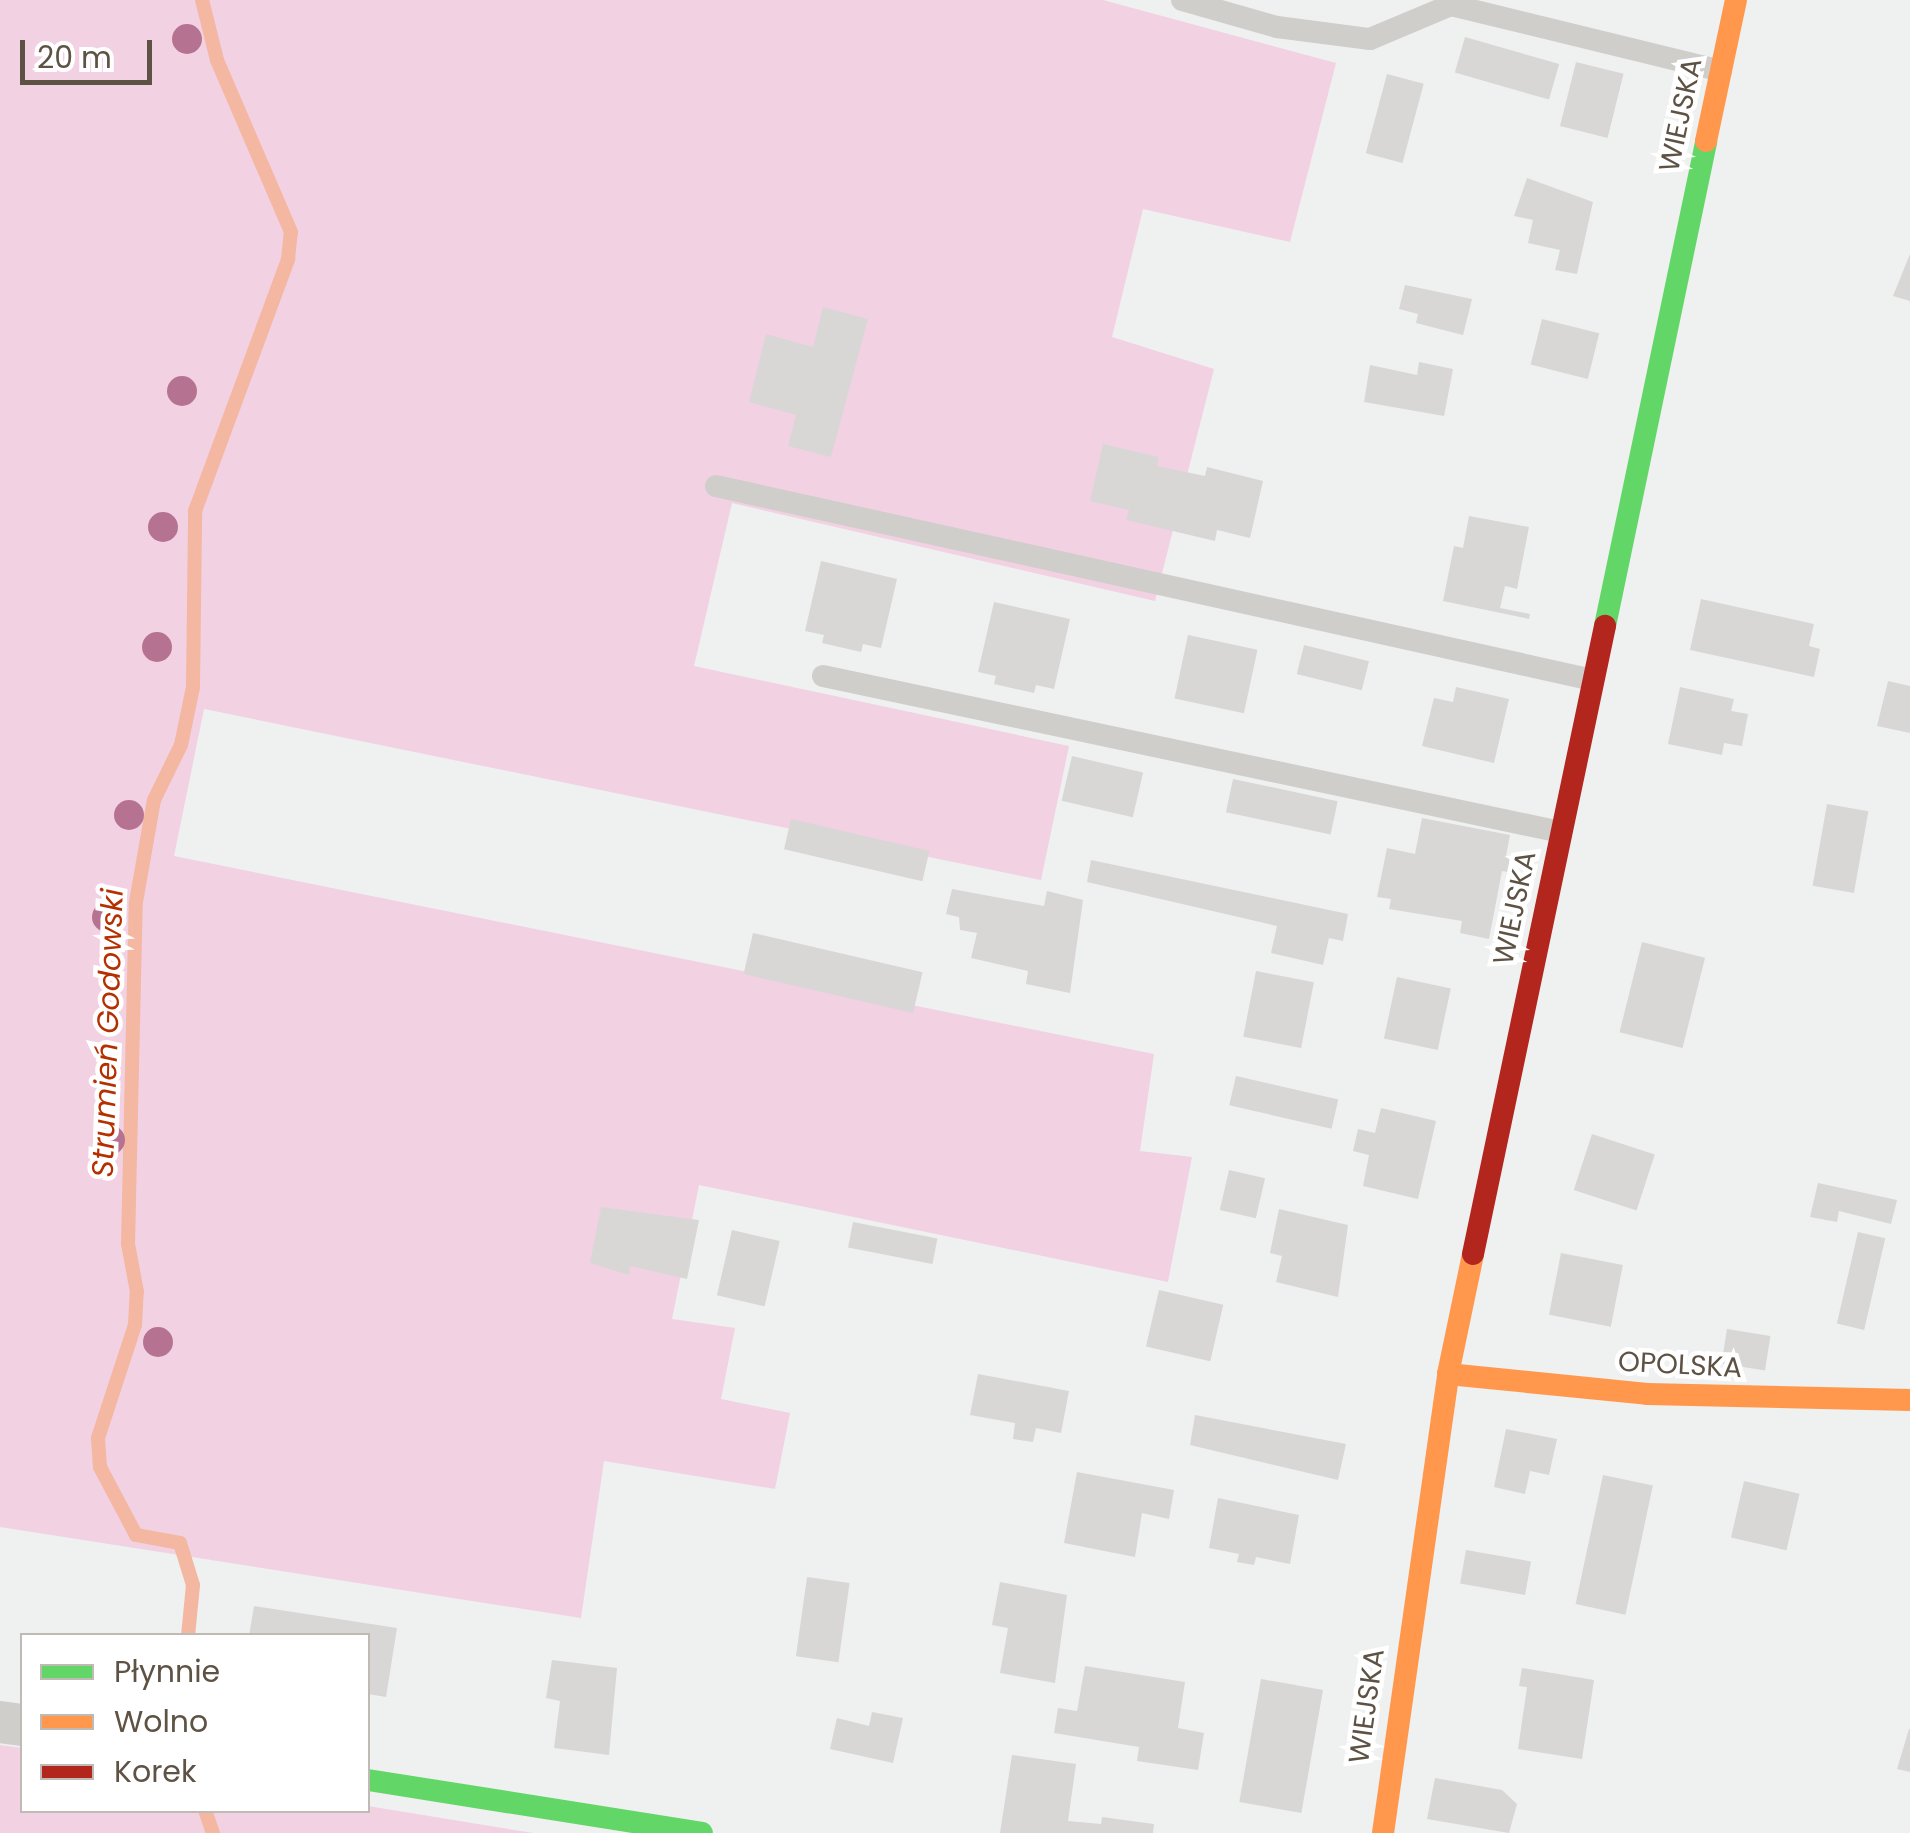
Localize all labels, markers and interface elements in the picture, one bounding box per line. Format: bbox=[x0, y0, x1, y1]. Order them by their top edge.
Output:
scale bar bbox=[25, 20, 158, 82]
text: 20 m bbox=[37, 36, 112, 79]
street label: WIEJSKA bbox=[1653, 55, 1709, 175]
street label: WIEJSKA bbox=[1487, 848, 1543, 968]
water label: Strumień Godowski bbox=[85, 888, 131, 1178]
street label: OPOLSKA bbox=[1617, 1345, 1743, 1385]
legend bbox=[20, 1633, 370, 1813]
street label: WIEJSKA bbox=[1342, 1646, 1392, 1766]
text: Płynnie bbox=[114, 1650, 220, 1693]
text: Wolno bbox=[114, 1700, 208, 1743]
text: Korek bbox=[114, 1750, 196, 1793]

